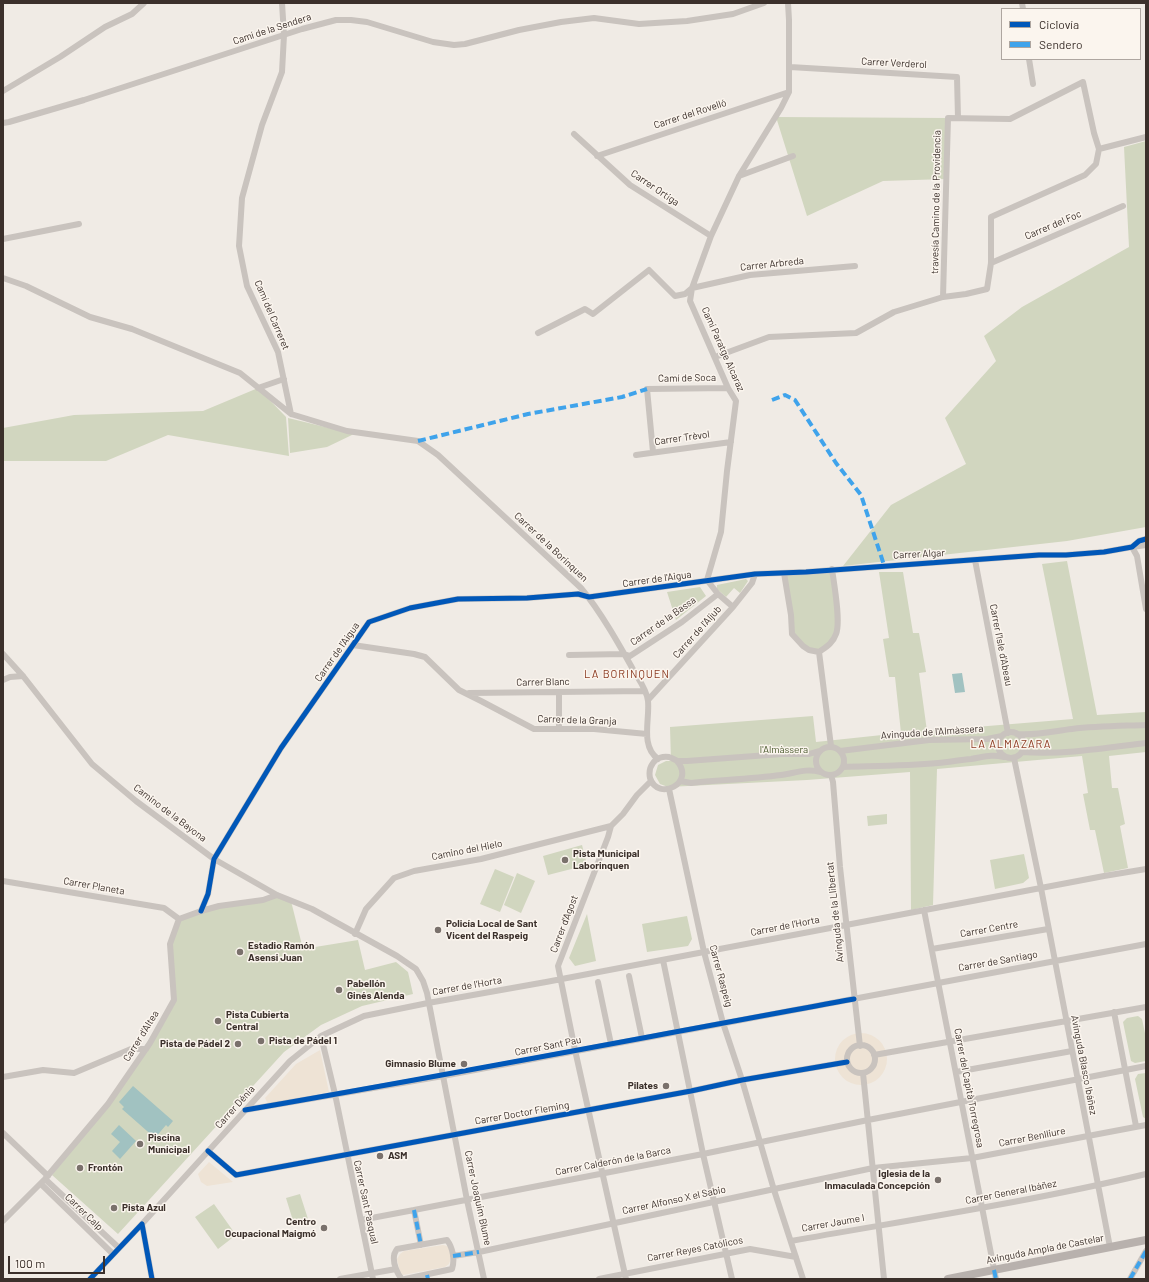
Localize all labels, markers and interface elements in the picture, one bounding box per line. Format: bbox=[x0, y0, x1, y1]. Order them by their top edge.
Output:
legend bbox=[1001, 8, 1141, 60]
street label: Camí de la Sendera bbox=[231, 11, 313, 47]
text: Ciclovía bbox=[1039, 17, 1079, 31]
text: Sendero bbox=[1039, 37, 1083, 51]
street label: Carrer Verderol bbox=[861, 55, 927, 71]
street label: Carrer del Rovelló bbox=[652, 97, 728, 131]
street label: travesía Camino de la Providencia bbox=[929, 130, 943, 274]
street label: Carrer Ortiga bbox=[628, 167, 682, 209]
street label: Carrer del Foc bbox=[1023, 208, 1083, 242]
street label: Carrer Arbreda bbox=[740, 255, 804, 273]
street label: Camí del Carreret bbox=[252, 278, 292, 352]
street label: Camí Paratge Alcaraz bbox=[699, 305, 747, 393]
street label: Camí de Soca bbox=[658, 371, 716, 385]
street label: Carrer Trèvol bbox=[654, 428, 710, 448]
street label: Carrer de la Borinquen bbox=[512, 510, 590, 584]
street label: Carrer Algar bbox=[893, 547, 945, 561]
street label: Carrer de l'Aigua bbox=[622, 568, 692, 590]
street label: Carrer de la Bassa bbox=[628, 594, 698, 648]
street label: Carrer de l'Aljub bbox=[670, 603, 724, 661]
street label: Carrer l'Isle d'Abeau bbox=[987, 603, 1015, 687]
street label: Carrer de l'Aigua bbox=[312, 620, 362, 684]
district label: LA BORINQUEN bbox=[584, 667, 670, 681]
street label: Carrer Blanc bbox=[516, 676, 570, 688]
street label: Carrer de la Granja bbox=[537, 713, 617, 727]
street label: Avinguda de l'Almàssera bbox=[880, 722, 984, 742]
district label: LA ALMAZARA bbox=[971, 737, 1051, 751]
park label: l'Almàssera bbox=[760, 744, 808, 756]
street label: Camino de la Bayona bbox=[131, 782, 209, 844]
street label: Camino del Hielo bbox=[431, 837, 503, 863]
place label: Pista Municipal Laborinquen bbox=[573, 848, 640, 872]
marker: Pista Municipal Laborinquen bbox=[560, 855, 570, 865]
street label: Avinguda de la Llibertat bbox=[824, 861, 846, 963]
street label: Carrer Planeta bbox=[62, 875, 126, 897]
street label: Carrer d'Agost bbox=[548, 894, 580, 954]
street label: Carrer de l'Horta bbox=[749, 913, 821, 939]
place label: Policía Local de Sant Vicent del Raspeig bbox=[446, 918, 537, 942]
street label: Carrer Centre bbox=[959, 918, 1019, 940]
marker: Policía Local de Sant Vicent del Raspeig bbox=[433, 925, 443, 935]
place label: Estadio Ramón Asensi Juan bbox=[248, 940, 314, 964]
street label: Carrer Raspeig bbox=[707, 944, 735, 1008]
marker: Estadio Ramón Asensi Juan bbox=[235, 947, 245, 957]
street label: Carrer de Santiago bbox=[957, 948, 1039, 974]
street label: Carrer de l'Horta bbox=[431, 974, 503, 998]
place label: Pabellón Ginés Alenda bbox=[347, 978, 404, 1002]
marker: Pabellón Ginés Alenda bbox=[334, 985, 344, 995]
street label: Carrer d'Altea bbox=[121, 1008, 161, 1064]
place label: Pista Cubierta Central bbox=[226, 1009, 289, 1032]
street label: Avinguda Blasco Ibáñez bbox=[1068, 1014, 1100, 1116]
marker: Pista Cubierta Central bbox=[213, 1016, 223, 1026]
street label: Carrer del Capità Torregrosa bbox=[952, 1027, 986, 1149]
street label: Carrer Sant Pau bbox=[514, 1034, 582, 1058]
place label: Pista de Pádel 1 bbox=[269, 1035, 337, 1047]
marker: Pista de Pádel 1 bbox=[256, 1036, 266, 1046]
place label: Pista de Pádel 2 bbox=[160, 1038, 230, 1050]
marker: Pista de Pádel 2 bbox=[233, 1039, 243, 1049]
place label: Gimnasio Blume bbox=[385, 1058, 456, 1070]
marker: Gimnasio Blume bbox=[459, 1059, 469, 1069]
place label: Pilates bbox=[628, 1080, 658, 1092]
marker: Pilates bbox=[661, 1081, 671, 1091]
street label: Carrer Dénia bbox=[213, 1083, 257, 1131]
street label: Carrer Doctor Fleming bbox=[474, 1099, 570, 1127]
street label: Carrer Benlliure bbox=[998, 1125, 1066, 1149]
place label: Piscina Municipal bbox=[148, 1132, 190, 1156]
marker: Piscina Municipal bbox=[135, 1139, 145, 1149]
street label: Carrer Calderón de la Barca bbox=[554, 1144, 672, 1178]
street label: Carrer Joaquim Blume bbox=[462, 1149, 494, 1247]
place label: ASM bbox=[388, 1150, 407, 1162]
marker: ASM bbox=[375, 1151, 385, 1161]
street label: Carrer Sant Pasqual bbox=[351, 1159, 381, 1245]
place label: Frontón bbox=[88, 1162, 123, 1174]
marker: Frontón bbox=[75, 1163, 85, 1173]
place label: Iglesia de la Inmaculada Concepción bbox=[824, 1168, 930, 1192]
marker: Iglesia de la Inmaculada Concepción bbox=[933, 1175, 943, 1185]
street label: Carrer General Ibáñez bbox=[964, 1177, 1058, 1207]
street label: Carrer Alfonso X el Sabio bbox=[621, 1183, 727, 1217]
street label: Carrer Calp bbox=[62, 1191, 106, 1233]
place label: Pista Azul bbox=[122, 1202, 166, 1214]
marker: Pista Azul bbox=[109, 1203, 119, 1213]
street label: Carrer Jaume I bbox=[801, 1212, 865, 1234]
place label: Centro Ocupacional Maigmó bbox=[225, 1216, 316, 1240]
marker: Centro Ocupacional Maigmó bbox=[319, 1223, 329, 1233]
street label: Avinguda Ampla de Castelar bbox=[985, 1232, 1105, 1266]
street label: Carrer Reyes Católicos bbox=[646, 1234, 744, 1264]
scale bar bbox=[10, 1248, 107, 1274]
text: 100 m bbox=[15, 1256, 45, 1270]

